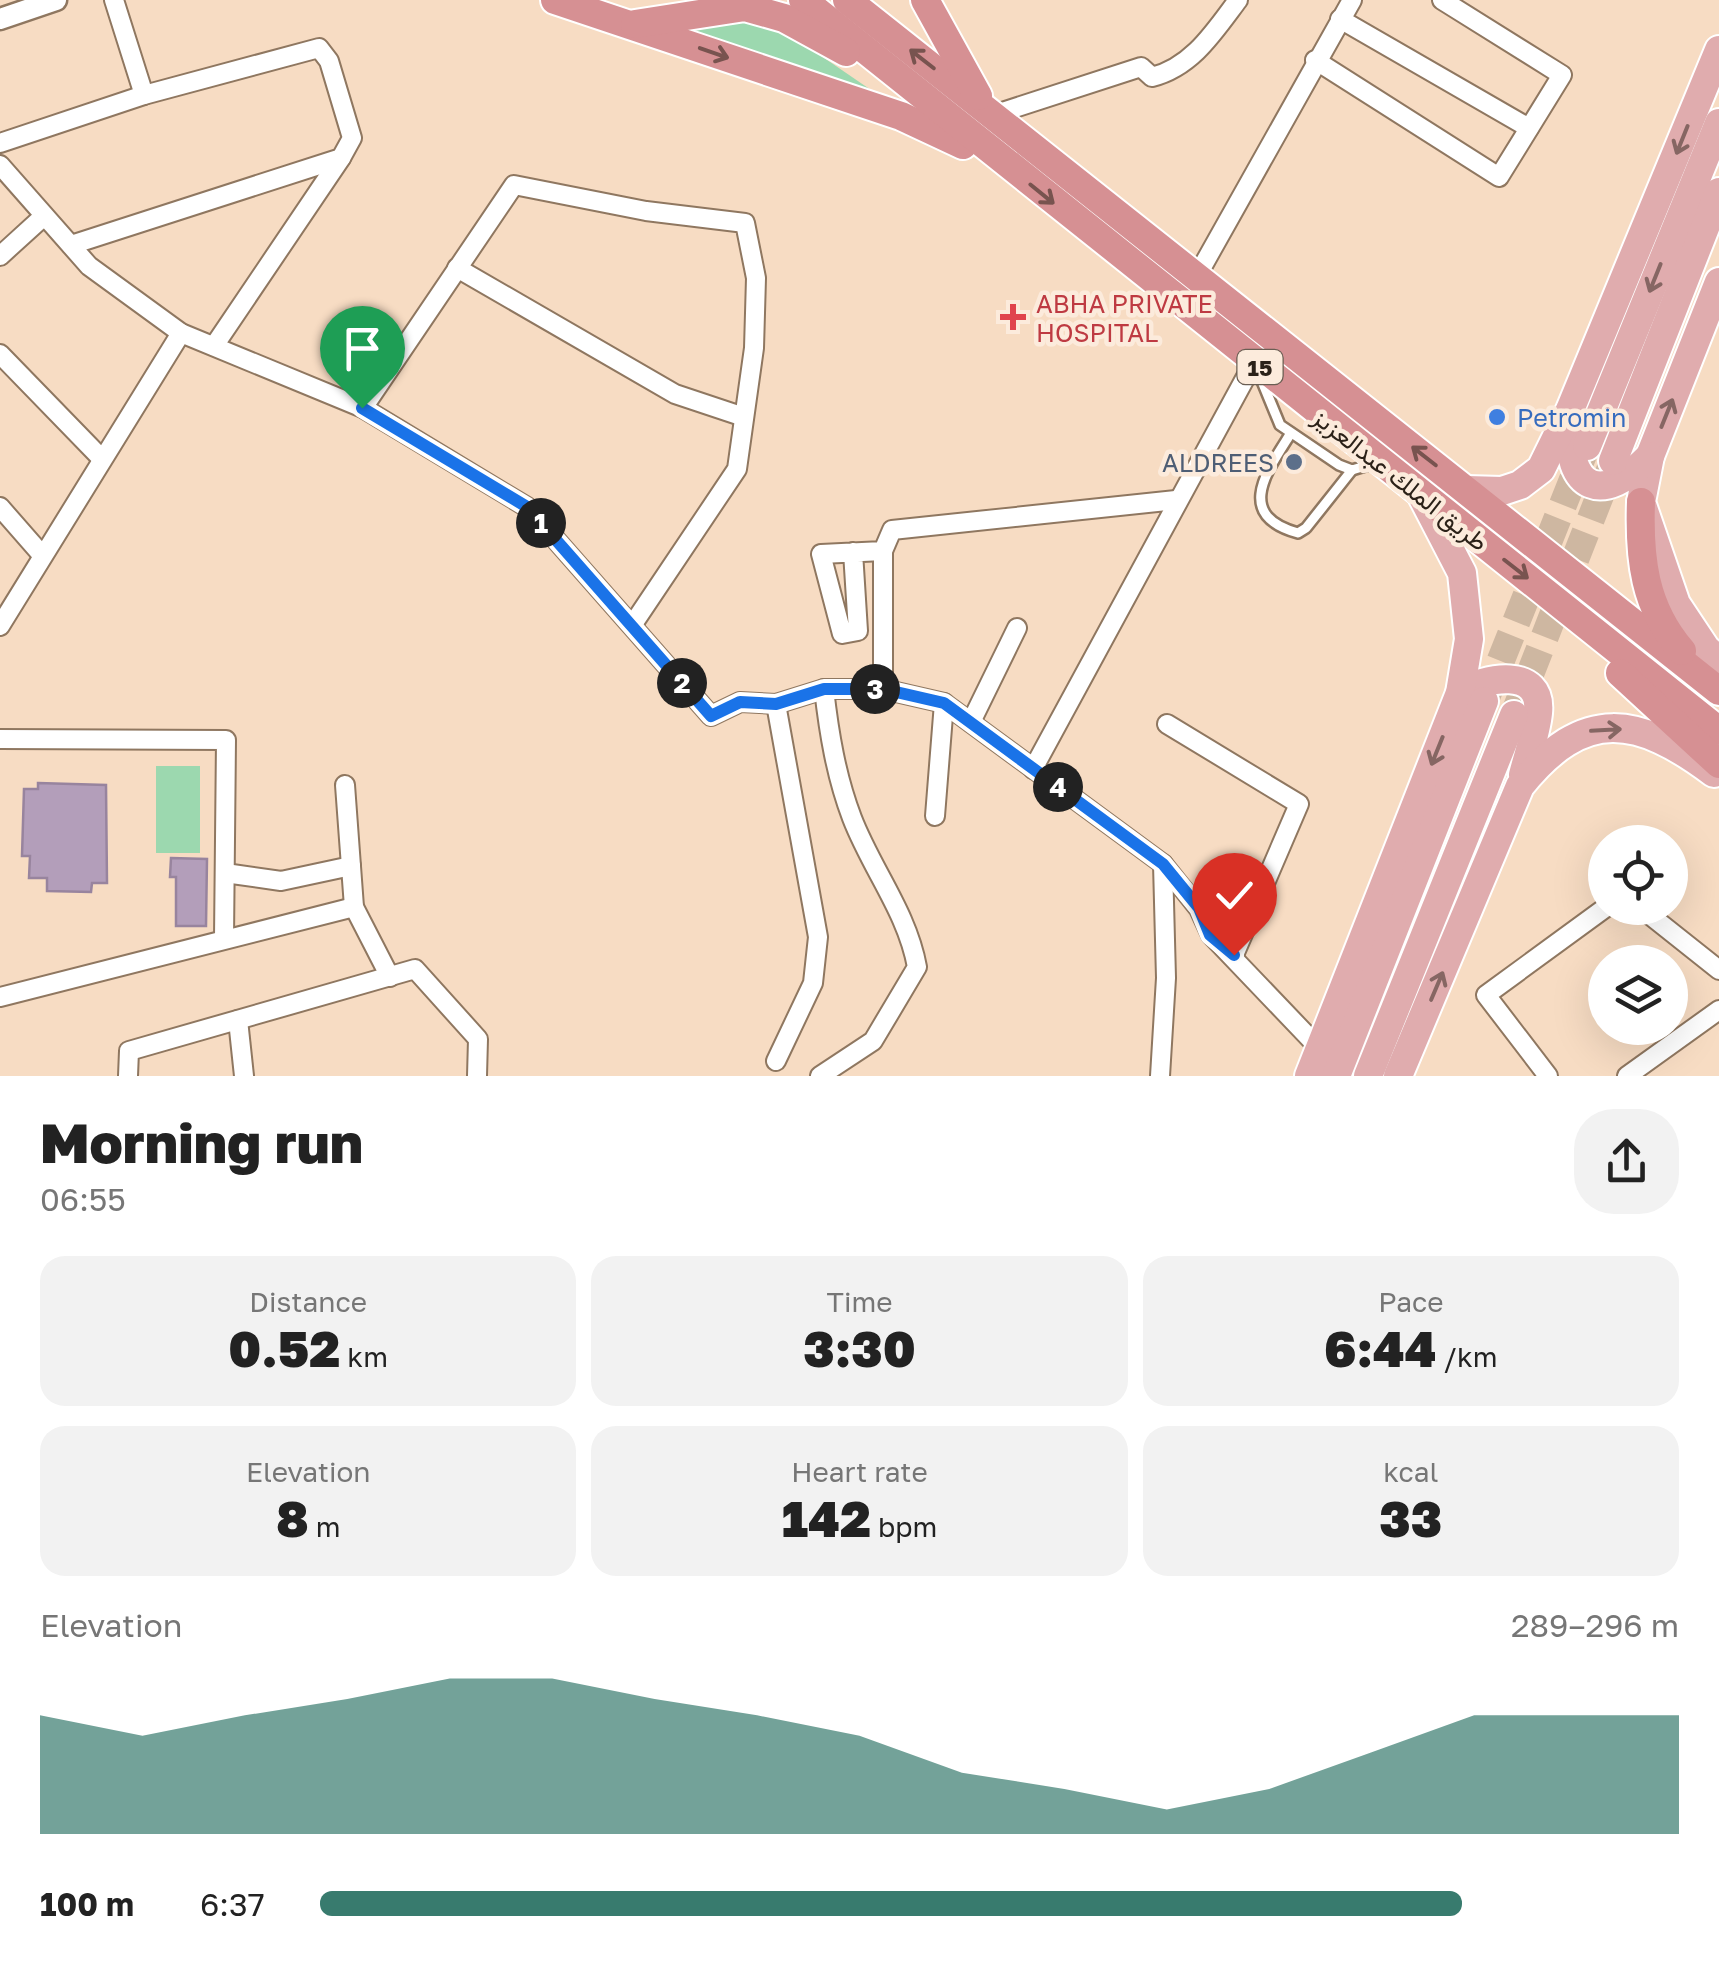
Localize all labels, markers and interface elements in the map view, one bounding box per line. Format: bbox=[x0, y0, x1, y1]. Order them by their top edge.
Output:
one-way arrow bbox=[697, 45, 728, 63]
one-way arrow bbox=[909, 48, 935, 70]
one-way arrow bbox=[1671, 124, 1689, 155]
one-way arrow bbox=[1028, 183, 1055, 204]
one-way arrow bbox=[1645, 262, 1663, 293]
place label: ABHA PRIVATE HOSPITAL bbox=[1036, 288, 1213, 348]
marker: ABHA PRIVATE HOSPITAL bbox=[1000, 304, 1026, 330]
pin bbox=[320, 306, 405, 409]
icon: arrive bbox=[335, 321, 390, 376]
road number: 15 bbox=[1238, 350, 1282, 384]
one-way arrow bbox=[1659, 398, 1677, 429]
street label: طريق الملك عبدالعزيز bbox=[1306, 400, 1495, 558]
place label: Petromin bbox=[1517, 402, 1626, 433]
marker: Petromin bbox=[1486, 406, 1508, 428]
one-way arrow bbox=[1411, 445, 1437, 467]
place label: ALDREES bbox=[1162, 447, 1274, 478]
marker: ALDREES bbox=[1283, 451, 1305, 473]
pin: 1 bbox=[516, 498, 566, 548]
text: 1 bbox=[534, 506, 548, 539]
one-way arrow bbox=[1502, 558, 1529, 579]
pin: 2 bbox=[657, 658, 707, 708]
pin: 3 bbox=[850, 664, 900, 714]
text: 2 bbox=[673, 666, 691, 699]
text: 3 bbox=[866, 672, 884, 705]
one-way arrow bbox=[1589, 720, 1621, 739]
one-way arrow bbox=[1426, 735, 1444, 766]
pin: 4 bbox=[1033, 762, 1083, 812]
text: 4 bbox=[1049, 770, 1067, 803]
map controls bbox=[1588, 825, 1688, 1045]
button: locate bbox=[1588, 825, 1688, 925]
pin bbox=[1192, 853, 1277, 956]
icon: check bbox=[1207, 868, 1262, 923]
button: layers bbox=[1588, 945, 1688, 1045]
one-way arrow bbox=[1429, 972, 1447, 1002]
text: Morning run bbox=[40, 1109, 363, 1175]
button: share bbox=[1574, 1109, 1679, 1214]
text: 06:55 bbox=[40, 1180, 126, 1218]
text: Distance bbox=[249, 1285, 367, 1318]
text: Time bbox=[827, 1285, 892, 1318]
text: Pace bbox=[1378, 1285, 1444, 1318]
text: 0.52 bbox=[228, 1318, 340, 1378]
text: 3:30 bbox=[803, 1318, 916, 1378]
text: 6:44 bbox=[1324, 1318, 1437, 1378]
text: km bbox=[340, 1340, 388, 1373]
text: /km bbox=[1437, 1340, 1498, 1373]
text: Elevation bbox=[246, 1455, 370, 1488]
text: Heart rate bbox=[791, 1455, 928, 1488]
text: kcal bbox=[1383, 1455, 1438, 1488]
text: 8 bbox=[276, 1488, 309, 1548]
text: 142 bbox=[782, 1488, 871, 1548]
text: 33 bbox=[1379, 1488, 1442, 1548]
text: m bbox=[309, 1510, 340, 1543]
text: bpm bbox=[871, 1510, 937, 1543]
text: Elevation bbox=[40, 1606, 182, 1644]
text: 289–296 m bbox=[1511, 1606, 1679, 1644]
text: 100 m bbox=[40, 1885, 134, 1923]
text: 6:37 bbox=[200, 1885, 265, 1923]

